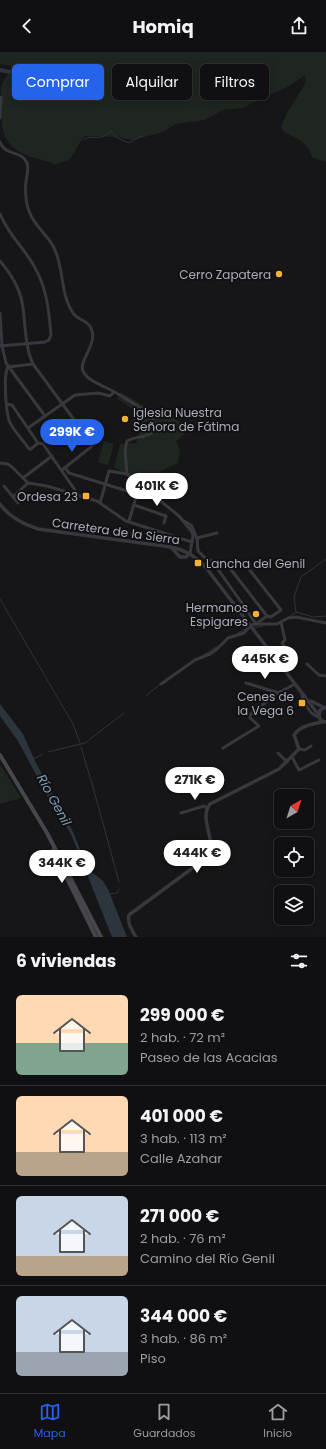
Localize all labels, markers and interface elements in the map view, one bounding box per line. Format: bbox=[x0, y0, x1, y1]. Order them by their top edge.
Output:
text: Homiq bbox=[132, 14, 194, 39]
icon: back bbox=[16, 15, 38, 37]
icon: share bbox=[288, 15, 310, 37]
chip: Comprar bbox=[12, 64, 104, 100]
chip: Alquilar bbox=[112, 64, 192, 100]
chip: Filtros bbox=[200, 64, 269, 100]
place label: Cerro Zapatera bbox=[179, 266, 271, 283]
marker: Cerro Zapatera bbox=[274, 269, 284, 279]
place label: Iglesia Nuestra Señora de Fátima bbox=[133, 404, 239, 435]
marker: Iglesia Nuestra Señora de Fátima bbox=[120, 414, 130, 424]
pin: 299K € bbox=[39, 419, 105, 453]
text: 299K € bbox=[49, 422, 95, 441]
pin: 401K € bbox=[124, 473, 190, 507]
text: 401K € bbox=[135, 476, 179, 495]
place label: Ordesa 23 bbox=[17, 488, 78, 505]
marker: Ordesa 23 bbox=[81, 491, 91, 501]
street label: Carretera de la Sierra bbox=[51, 514, 181, 548]
place label: Lancha del Genil bbox=[206, 555, 305, 572]
marker: Lancha del Genil bbox=[193, 558, 203, 568]
place label: Hermanos Espigares bbox=[186, 599, 248, 630]
marker: Hermanos Espigares bbox=[251, 609, 261, 619]
pin: 445K € bbox=[232, 646, 298, 680]
text: 445K € bbox=[241, 649, 289, 668]
place label: Cenes de la Vega 6 bbox=[237, 688, 294, 719]
marker: Cenes de la Vega 6 bbox=[297, 698, 307, 708]
pin: 271K € bbox=[162, 767, 228, 801]
text: 271K € bbox=[174, 770, 216, 789]
water label: Río Genil bbox=[32, 771, 76, 830]
north arrow bbox=[274, 789, 314, 829]
map controls bbox=[274, 789, 314, 925]
button: locate bbox=[274, 837, 314, 877]
pin: 444K € bbox=[164, 840, 230, 874]
text: 444K € bbox=[173, 843, 221, 862]
pin: 344K € bbox=[29, 850, 95, 884]
text: 344K € bbox=[38, 853, 86, 872]
button: layers bbox=[274, 885, 314, 925]
text: 6 viviendas bbox=[16, 949, 116, 973]
icon: filters bbox=[288, 950, 310, 972]
text: 299 000 € bbox=[140, 1003, 225, 1027]
icon: home bbox=[48, 1011, 96, 1059]
text: 2 hab. · 72 m² bbox=[140, 1028, 225, 1047]
text: Paseo de las Acacias bbox=[140, 1048, 278, 1067]
text: 401 000 € bbox=[140, 1104, 223, 1128]
icon: home bbox=[48, 1112, 96, 1160]
text: 3 hab. · 113 m² bbox=[140, 1129, 227, 1148]
text: Calle Azahar bbox=[140, 1149, 222, 1168]
text: 271 000 € bbox=[140, 1204, 219, 1228]
icon: home bbox=[48, 1212, 96, 1260]
text: 2 hab. · 76 m² bbox=[140, 1229, 226, 1248]
text: Camino del Río Genil bbox=[140, 1249, 275, 1268]
text: 344 000 € bbox=[140, 1304, 227, 1328]
icon: home bbox=[48, 1312, 96, 1360]
text: 3 hab. · 86 m² bbox=[140, 1329, 227, 1348]
text: Piso bbox=[140, 1349, 166, 1368]
tab: Mapa bbox=[34, 1401, 66, 1442]
tab: Guardados bbox=[133, 1401, 196, 1442]
tab: Inicio bbox=[263, 1401, 292, 1442]

